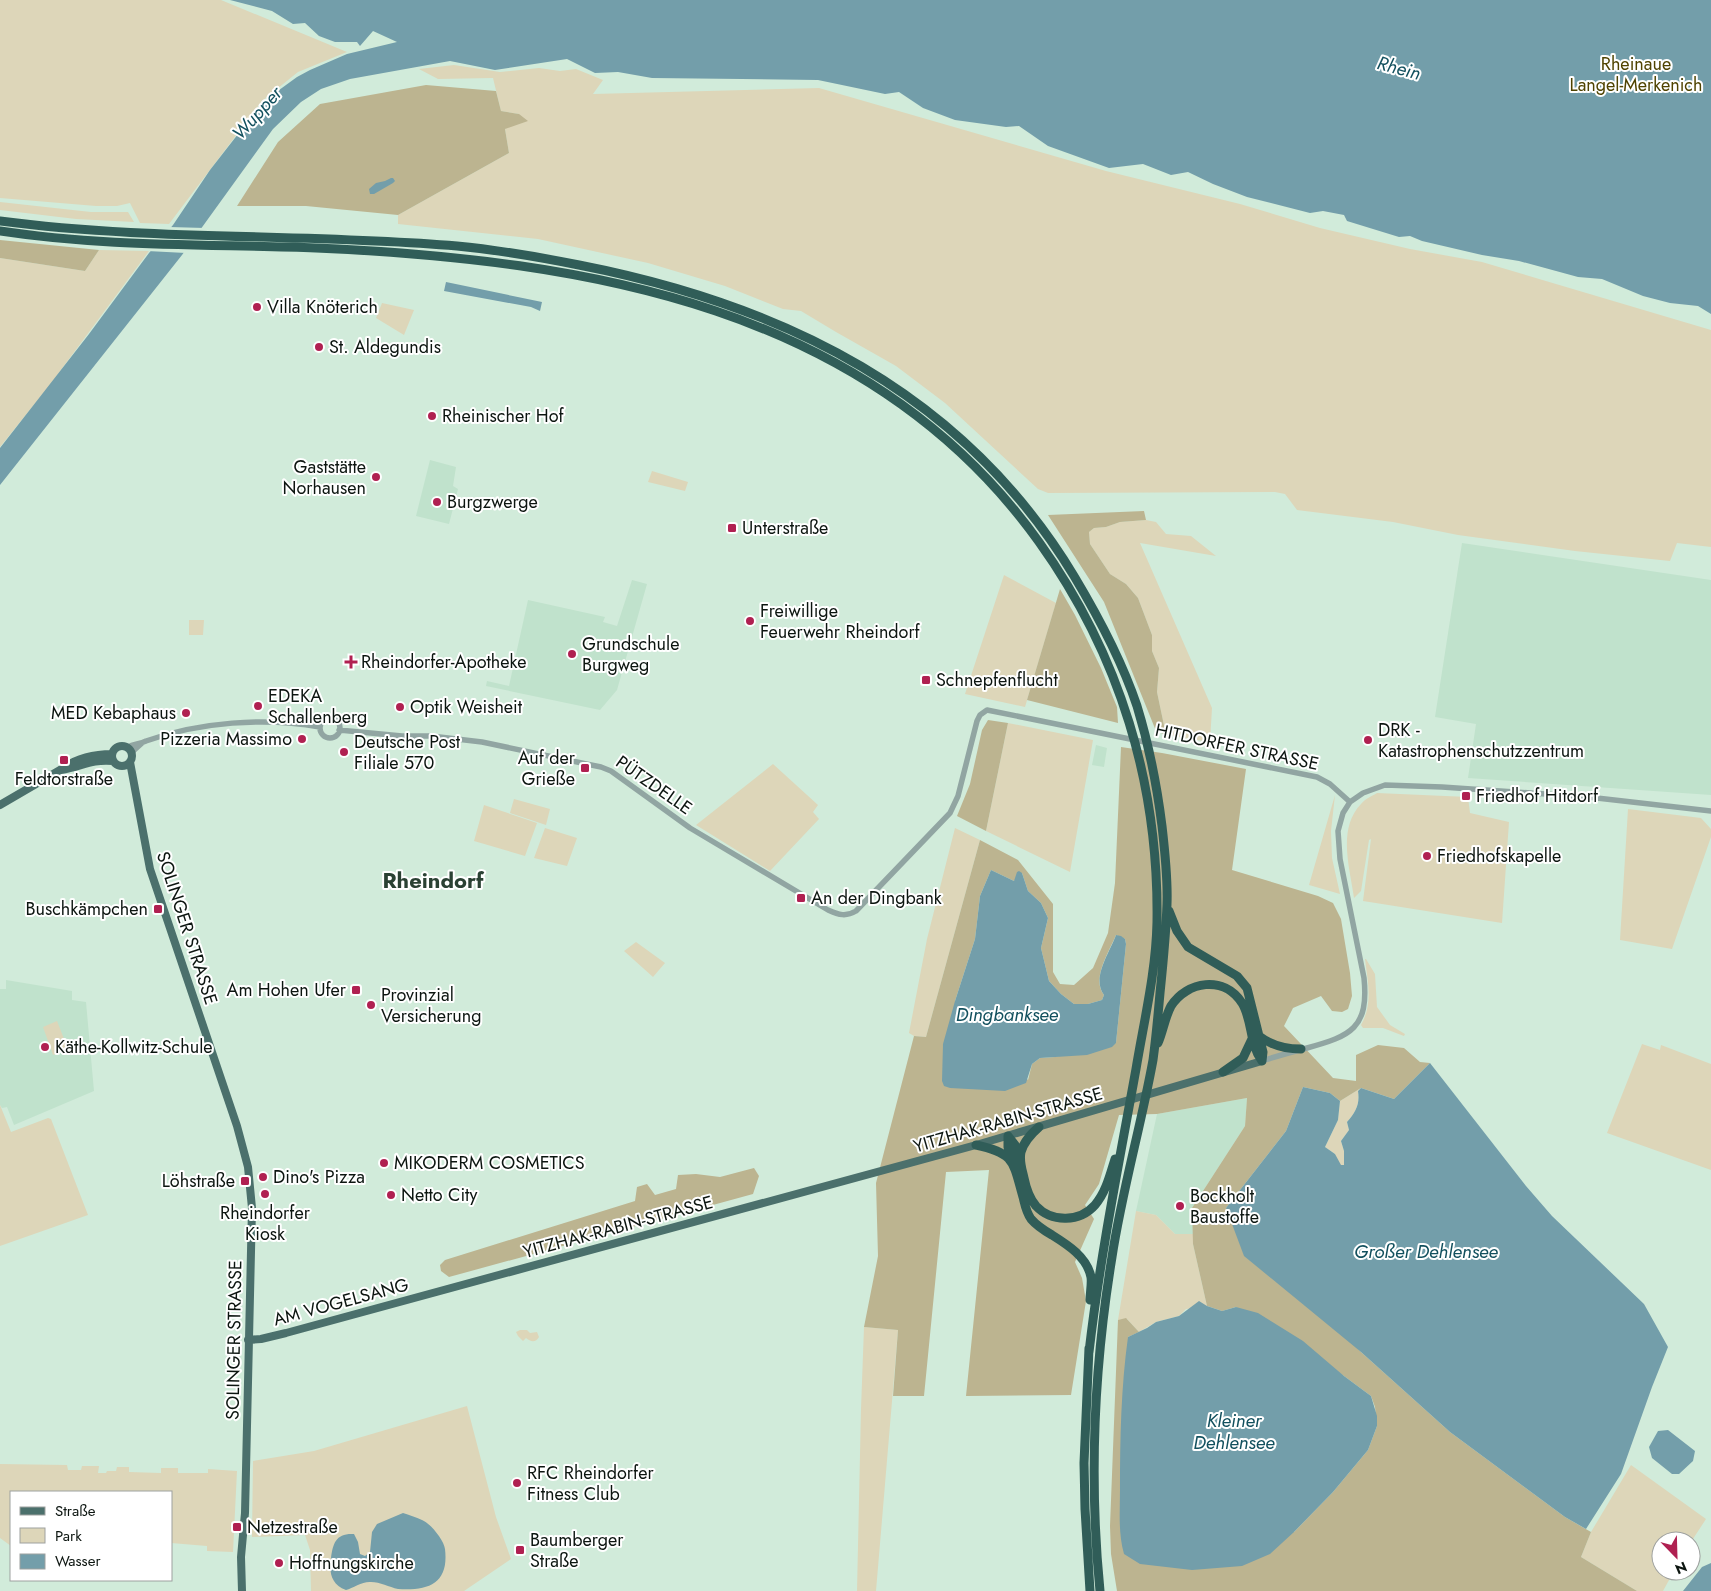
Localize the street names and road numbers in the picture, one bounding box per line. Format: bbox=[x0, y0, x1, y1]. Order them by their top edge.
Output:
street label: HITDORFER STRASSE bbox=[1153, 717, 1321, 777]
street label: PÜTZDELLE bbox=[610, 749, 698, 821]
street label: SOLINGER STRASSE bbox=[150, 848, 224, 1008]
street label: YITZHAK-RABIN-STRASSE bbox=[910, 1081, 1106, 1159]
street label: YITZHAK-RABIN-STRASSE bbox=[520, 1189, 716, 1265]
street label: SOLINGER STRASSE bbox=[220, 1260, 248, 1420]
street label: AM VOGELSANG bbox=[270, 1271, 412, 1333]

